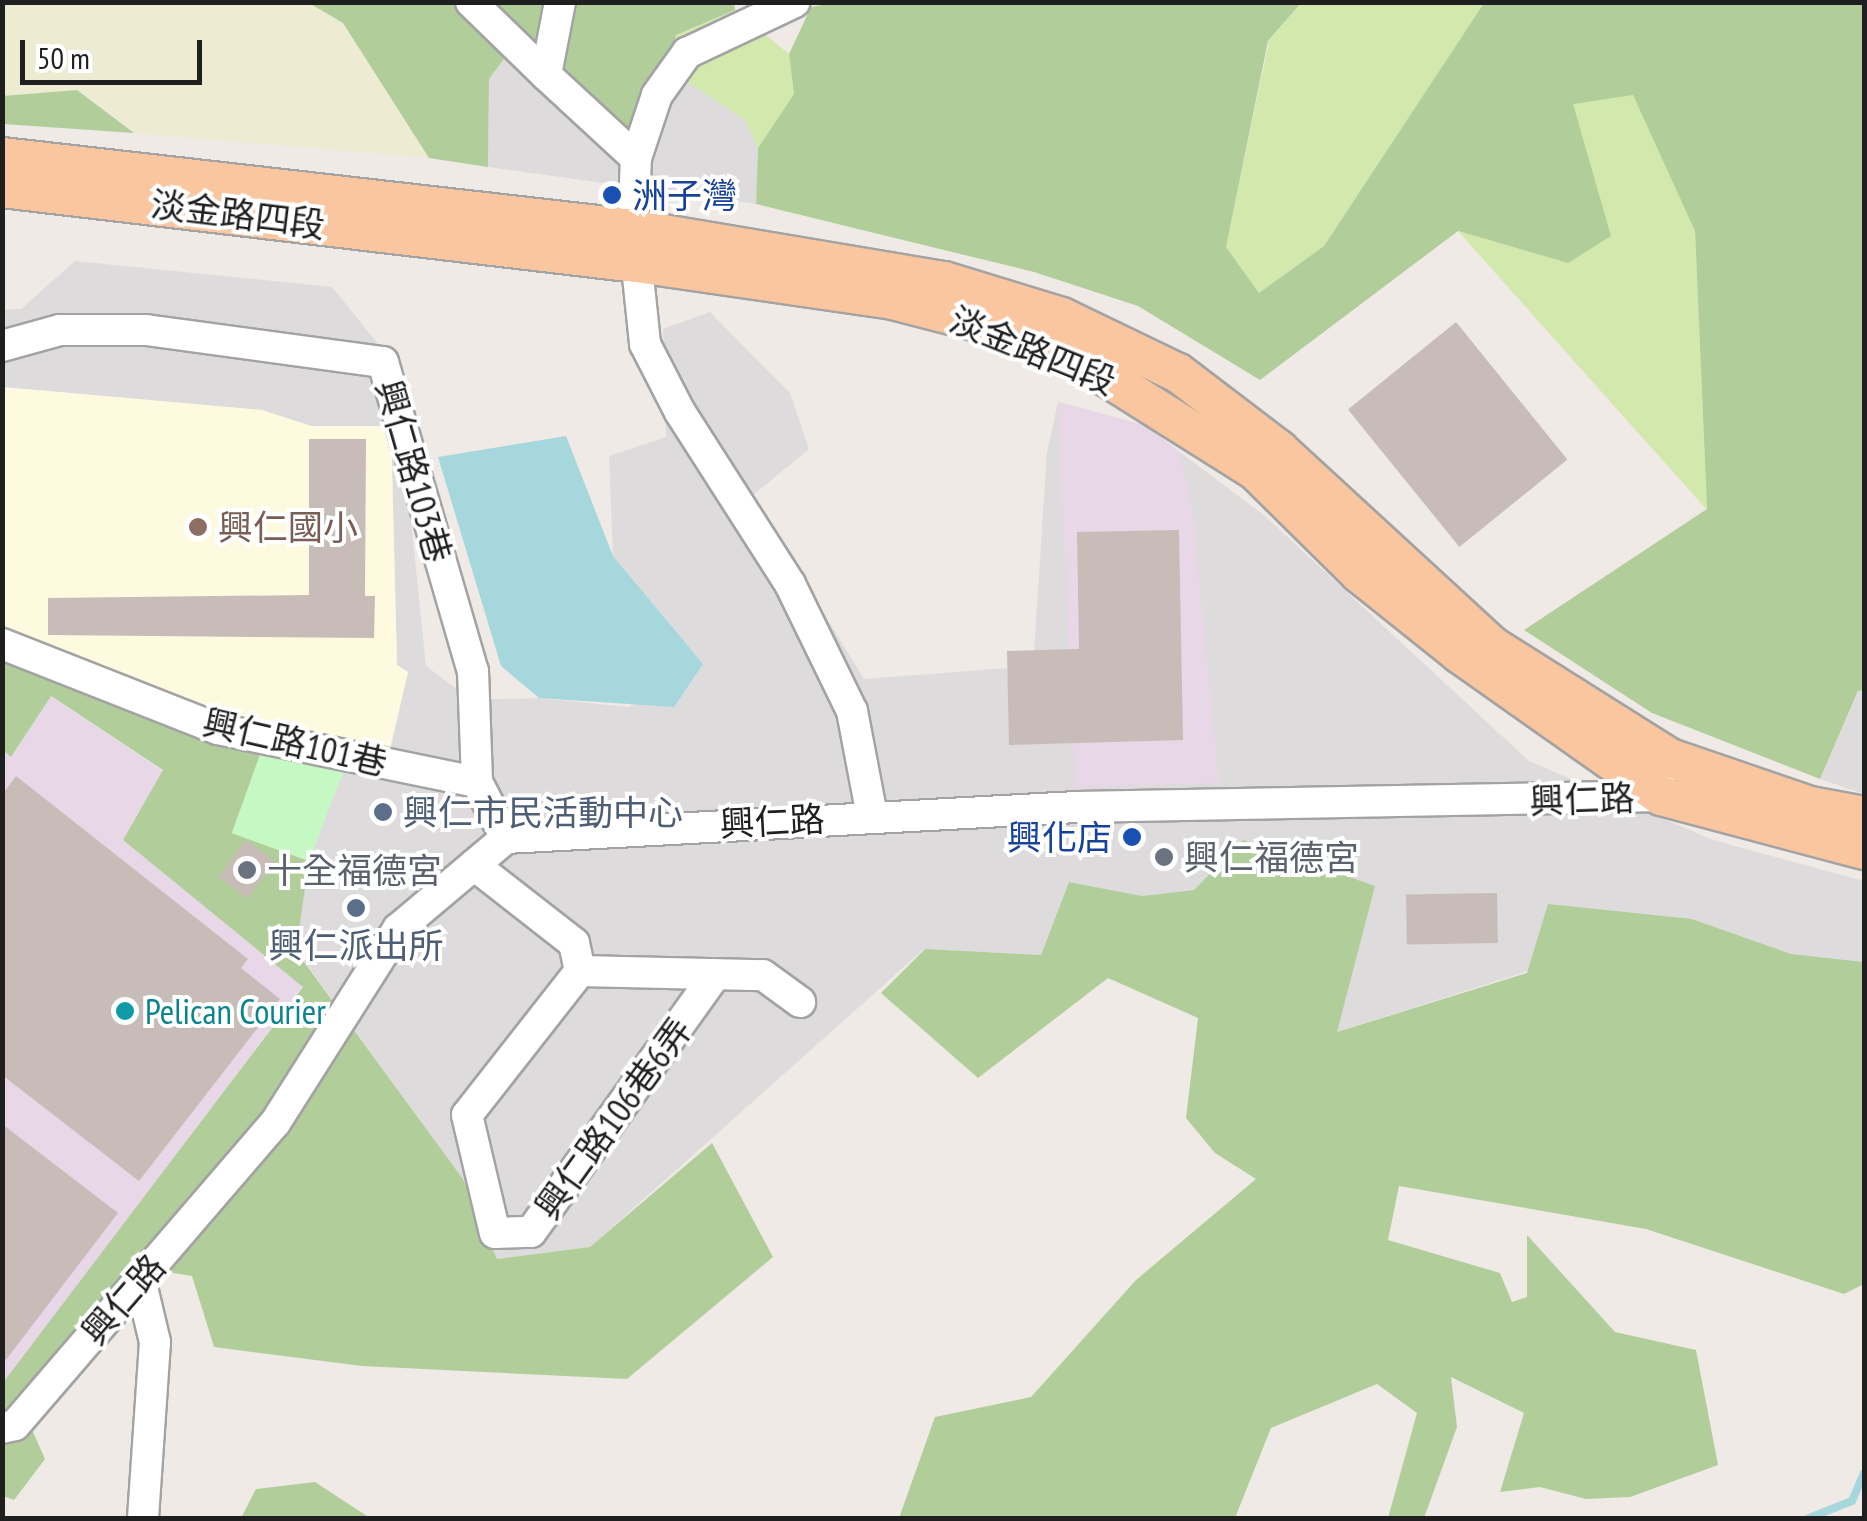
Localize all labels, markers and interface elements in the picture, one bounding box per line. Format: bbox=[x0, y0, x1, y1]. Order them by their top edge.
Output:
scale bar bbox=[25, 20, 208, 82]
text: 50 m bbox=[37, 38, 90, 77]
place label: 洲子灣 bbox=[632, 174, 737, 216]
street label: 淡金路四段 bbox=[149, 182, 327, 246]
marker: 洲子灣 bbox=[601, 184, 623, 206]
street label: 淡金路四段 bbox=[944, 298, 1122, 402]
street label: 興仁路103巷 bbox=[368, 375, 460, 567]
place label: 興仁國小 bbox=[218, 506, 358, 548]
marker: 興仁國小 bbox=[187, 516, 209, 538]
street label: 興仁路101巷 bbox=[199, 700, 391, 784]
street label: 興仁路 bbox=[1529, 776, 1635, 822]
place label: 興仁市民活動中心 bbox=[403, 791, 683, 833]
street label: 興仁路 bbox=[718, 797, 826, 845]
marker: 興仁市民活動中心 bbox=[372, 801, 394, 823]
place label: 興化店 bbox=[1007, 816, 1112, 858]
marker: 興化店 bbox=[1121, 826, 1143, 848]
place label: 興仁福德宮 bbox=[1184, 836, 1359, 878]
marker: 興仁福德宮 bbox=[1153, 846, 1175, 868]
place label: 十全福德宮 bbox=[267, 849, 442, 891]
marker: 十全福德宮 bbox=[236, 859, 258, 881]
marker: 興仁派出所 bbox=[345, 897, 367, 919]
place label: 興仁派出所 bbox=[269, 924, 443, 966]
place label: Pelican Courier bbox=[145, 990, 326, 1032]
marker: Pelican Courier bbox=[114, 1000, 136, 1022]
street label: 興仁路106巷6弄 bbox=[526, 1009, 700, 1227]
street label: 興仁路 bbox=[73, 1246, 173, 1352]

